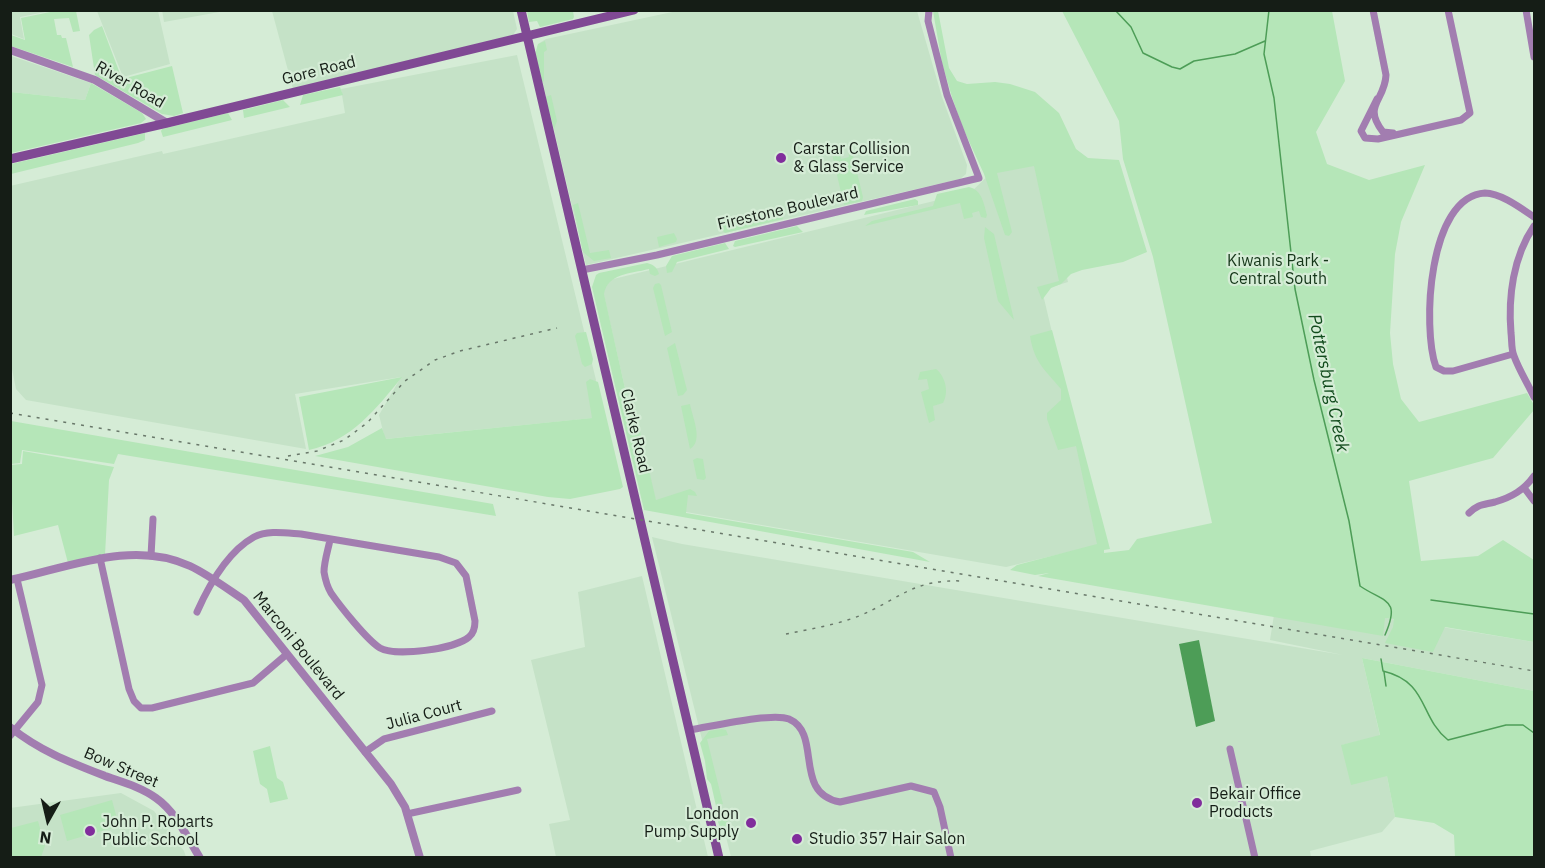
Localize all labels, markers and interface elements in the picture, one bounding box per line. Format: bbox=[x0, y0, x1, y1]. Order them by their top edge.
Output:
street label: Gore Road bbox=[280, 53, 358, 89]
street label: River Road bbox=[92, 57, 168, 113]
place label: Carstar Collision & Glass Service bbox=[793, 139, 910, 177]
marker: Carstar Collision & Glass Service bbox=[774, 151, 788, 165]
street label: Firestone Boulevard bbox=[716, 183, 860, 235]
park label: Kiwanis Park - Central South bbox=[1227, 251, 1329, 289]
water label: Pottersburg Creek bbox=[1303, 312, 1353, 454]
street label: Clarke Road bbox=[616, 387, 654, 475]
street label: Marconi Boulevard bbox=[248, 588, 348, 704]
street label: Julia Court bbox=[384, 696, 464, 734]
street label: Bow Street bbox=[81, 744, 161, 792]
place label: Bekair Office Products bbox=[1209, 784, 1301, 822]
north arrow bbox=[18, 790, 78, 850]
marker: Bekair Office Products bbox=[1190, 796, 1204, 810]
place label: London Pump Supply bbox=[644, 804, 739, 842]
place label: John P. Robarts Public School bbox=[102, 812, 213, 850]
marker: London Pump Supply bbox=[744, 816, 758, 830]
marker: John P. Robarts Public School bbox=[83, 824, 97, 838]
text: N bbox=[38, 827, 53, 849]
place label: Studio 357 Hair Salon bbox=[809, 829, 965, 849]
marker: Studio 357 Hair Salon bbox=[790, 832, 804, 846]

